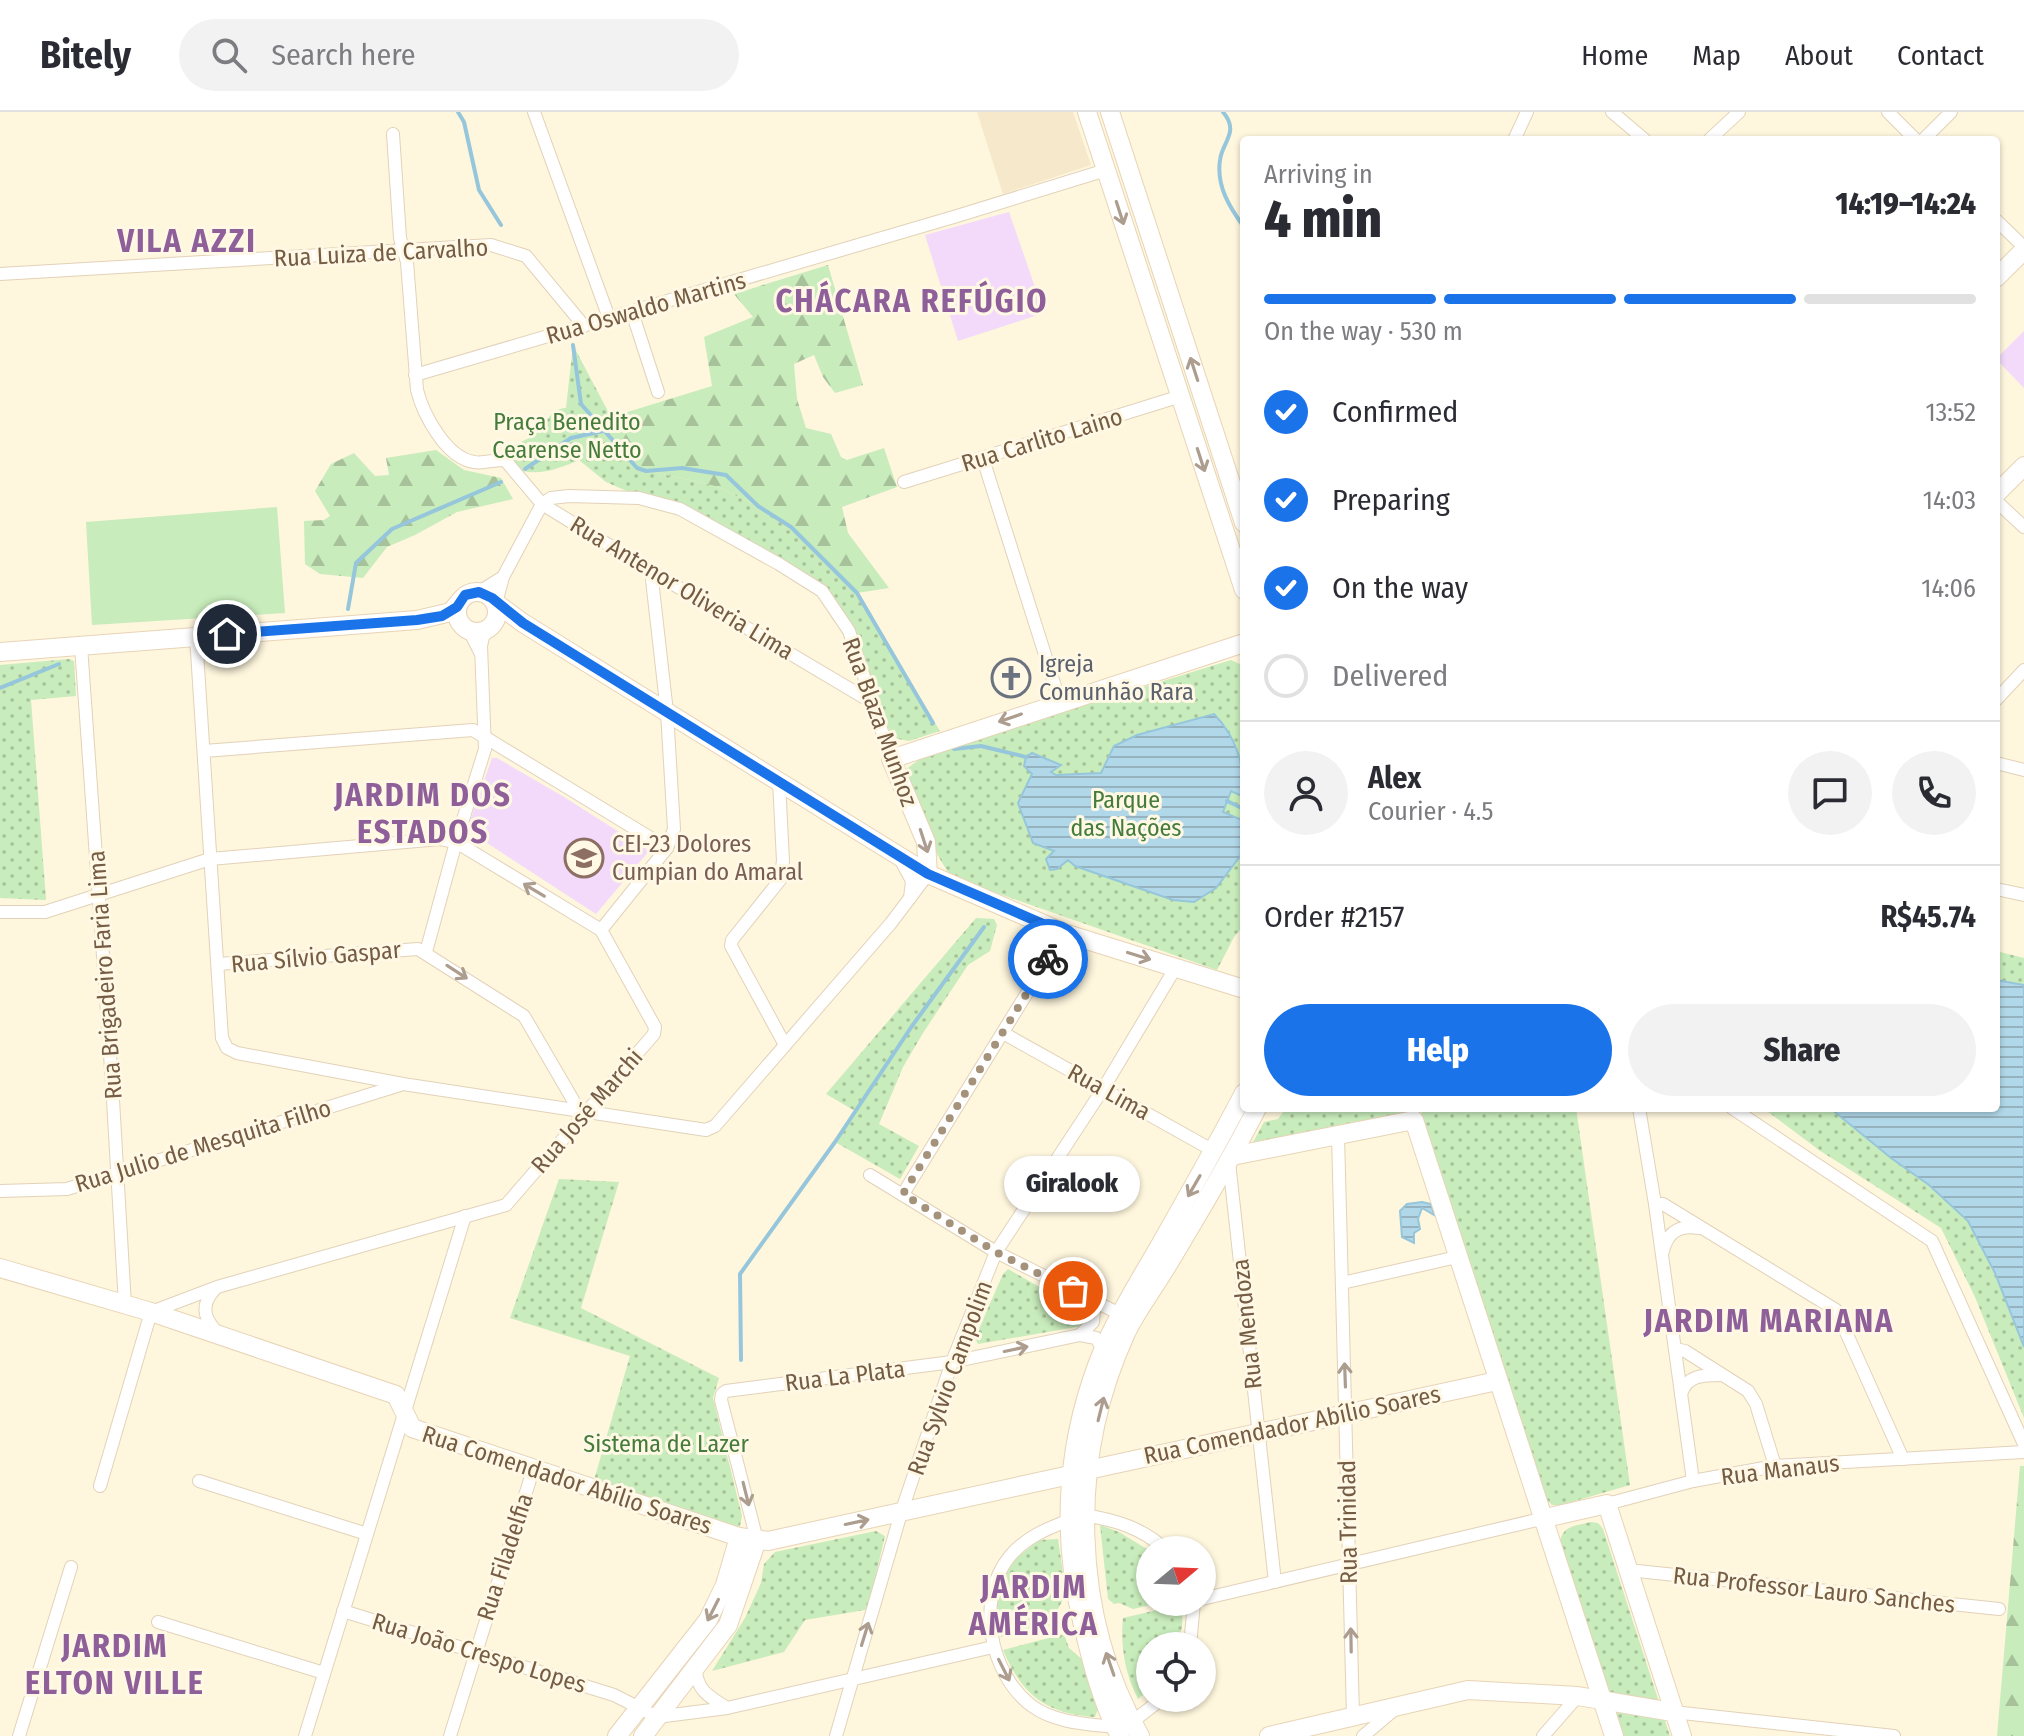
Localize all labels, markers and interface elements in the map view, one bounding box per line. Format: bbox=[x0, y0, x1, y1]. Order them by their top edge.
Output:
search box bbox=[179, 19, 739, 91]
text: Bitely bbox=[40, 32, 131, 78]
icon: search bbox=[207, 33, 251, 77]
text: Search here bbox=[271, 37, 416, 73]
text: Home bbox=[1581, 39, 1648, 72]
text: Map bbox=[1692, 39, 1741, 72]
text: About bbox=[1785, 39, 1853, 72]
text: Contact bbox=[1897, 39, 1984, 72]
text: Arriving in bbox=[1264, 159, 1373, 190]
text: 14:19–14:24 bbox=[1835, 186, 1976, 222]
text: 4 min bbox=[1264, 188, 1382, 251]
one-way arrow bbox=[1114, 200, 1129, 225]
district label: VILA AZZI bbox=[116, 222, 257, 260]
street label: Rua Luiza de Carvalho bbox=[273, 233, 489, 273]
street label: Rua Oswaldo Martins bbox=[543, 266, 749, 350]
district label: CHÁCARA REFÚGIO bbox=[776, 280, 1048, 320]
text: On the way · 530 m bbox=[1264, 316, 1463, 347]
one-way arrow bbox=[1186, 357, 1201, 383]
icon: check bbox=[1264, 390, 1308, 434]
text: Confirmed bbox=[1332, 394, 1458, 430]
text: 13:52 bbox=[1925, 397, 1976, 428]
street label: Rua Carlito Laino bbox=[958, 402, 1126, 478]
park label: Praça Benedito Cearense Netto bbox=[492, 408, 642, 464]
one-way arrow bbox=[1195, 447, 1210, 472]
icon: check bbox=[1264, 478, 1308, 522]
text: Preparing bbox=[1332, 482, 1450, 518]
text: 14:03 bbox=[1923, 485, 1976, 516]
street label: Rua Antenor Oliveria Lima bbox=[565, 510, 799, 666]
icon: check bbox=[1264, 566, 1308, 610]
text: On the way bbox=[1332, 570, 1468, 606]
text: 14:06 bbox=[1921, 573, 1976, 604]
pin bbox=[193, 600, 261, 668]
icon: home bbox=[205, 612, 249, 656]
street label: Rua Blaza Munhoz bbox=[836, 634, 924, 810]
place label: Igreja Comunhão Rara bbox=[1039, 650, 1194, 706]
church icon: Igreja Comunhão Rara bbox=[990, 657, 1032, 699]
text: Delivered bbox=[1332, 658, 1448, 694]
one-way arrow bbox=[998, 712, 1023, 727]
button: person bbox=[1264, 751, 1348, 835]
button: chat bbox=[1788, 751, 1872, 835]
button: phone bbox=[1892, 751, 1976, 835]
text: Alex bbox=[1368, 760, 1421, 796]
district label: JARDIM DOS ESTADOS bbox=[333, 776, 512, 851]
park label: Parque das Nações bbox=[1070, 786, 1182, 842]
text: Courier · 4.5 bbox=[1368, 796, 1494, 827]
one-way arrow bbox=[917, 828, 932, 854]
place label: CEI-23 Dolores Cumpian do Amaral bbox=[612, 830, 803, 886]
school or university icon: CEI-23 Dolores Cumpian do Amaral bbox=[563, 837, 605, 879]
street label: Rua Brigadeiro Faria Lima bbox=[82, 850, 128, 1100]
one-way arrow bbox=[523, 881, 546, 897]
text: Order #2157 bbox=[1264, 899, 1404, 935]
text: R$45.74 bbox=[1880, 899, 1976, 935]
courier bbox=[1008, 919, 1088, 999]
street label: Rua Sílvio Gaspar bbox=[230, 936, 403, 978]
icon: bike bbox=[1026, 937, 1070, 981]
one-way arrow bbox=[1125, 949, 1151, 964]
one-way arrow bbox=[445, 963, 467, 980]
button: Help bbox=[1264, 1004, 1612, 1096]
button: Share bbox=[1628, 1004, 1976, 1096]
street label: Rua José Marchi bbox=[525, 1043, 649, 1179]
street label: Rua Lima bbox=[1063, 1058, 1155, 1126]
street label: Rua Julio de Mesquita Filho bbox=[72, 1094, 334, 1198]
callout: Giralook bbox=[1005, 1155, 1141, 1211]
text: Giralook bbox=[1026, 1168, 1118, 1199]
one-way arrow bbox=[1186, 1174, 1202, 1197]
pin bbox=[1039, 1257, 1107, 1325]
street label: Rua Mendoza bbox=[1226, 1257, 1268, 1391]
icon: bag bbox=[1051, 1269, 1095, 1313]
street label: Rua Sylvio Campolim bbox=[902, 1277, 998, 1479]
district label: JARDIM MARIANA bbox=[1643, 1302, 1894, 1340]
one-way arrow bbox=[1003, 1340, 1028, 1355]
street label: Rua La Plata bbox=[783, 1355, 907, 1397]
one-way arrow bbox=[1337, 1362, 1352, 1389]
street label: Rua Comendador Abílio Soares bbox=[1141, 1380, 1443, 1470]
one-way arrow bbox=[1094, 1397, 1109, 1422]
street label: Rua Comendador Abílio Soares bbox=[419, 1420, 715, 1540]
park label: Sistema de Lazer bbox=[583, 1430, 749, 1458]
street label: Rua Manaus bbox=[1719, 1449, 1841, 1491]
street label: Rua Trinidad bbox=[1333, 1460, 1363, 1584]
one-way arrow bbox=[739, 1481, 754, 1507]
street label: Rua Filadelfia bbox=[471, 1490, 539, 1624]
one-way arrow bbox=[843, 1514, 869, 1529]
north arrow bbox=[1136, 1536, 1216, 1616]
map controls bbox=[1136, 1536, 1216, 1712]
street label: Rua Professor Lauro Sanches bbox=[1672, 1561, 1956, 1619]
district label: JARDIM AMÉRICA bbox=[968, 1568, 1099, 1643]
one-way arrow bbox=[704, 1597, 720, 1621]
street label: Rua João Crespo Lopes bbox=[369, 1607, 589, 1699]
one-way arrow bbox=[858, 1621, 873, 1647]
district label: JARDIM ELTON VILLE bbox=[25, 1627, 205, 1702]
one-way arrow bbox=[1343, 1627, 1358, 1654]
button: locate bbox=[1136, 1632, 1216, 1712]
one-way arrow bbox=[1101, 1652, 1116, 1677]
one-way arrow bbox=[997, 1658, 1013, 1682]

